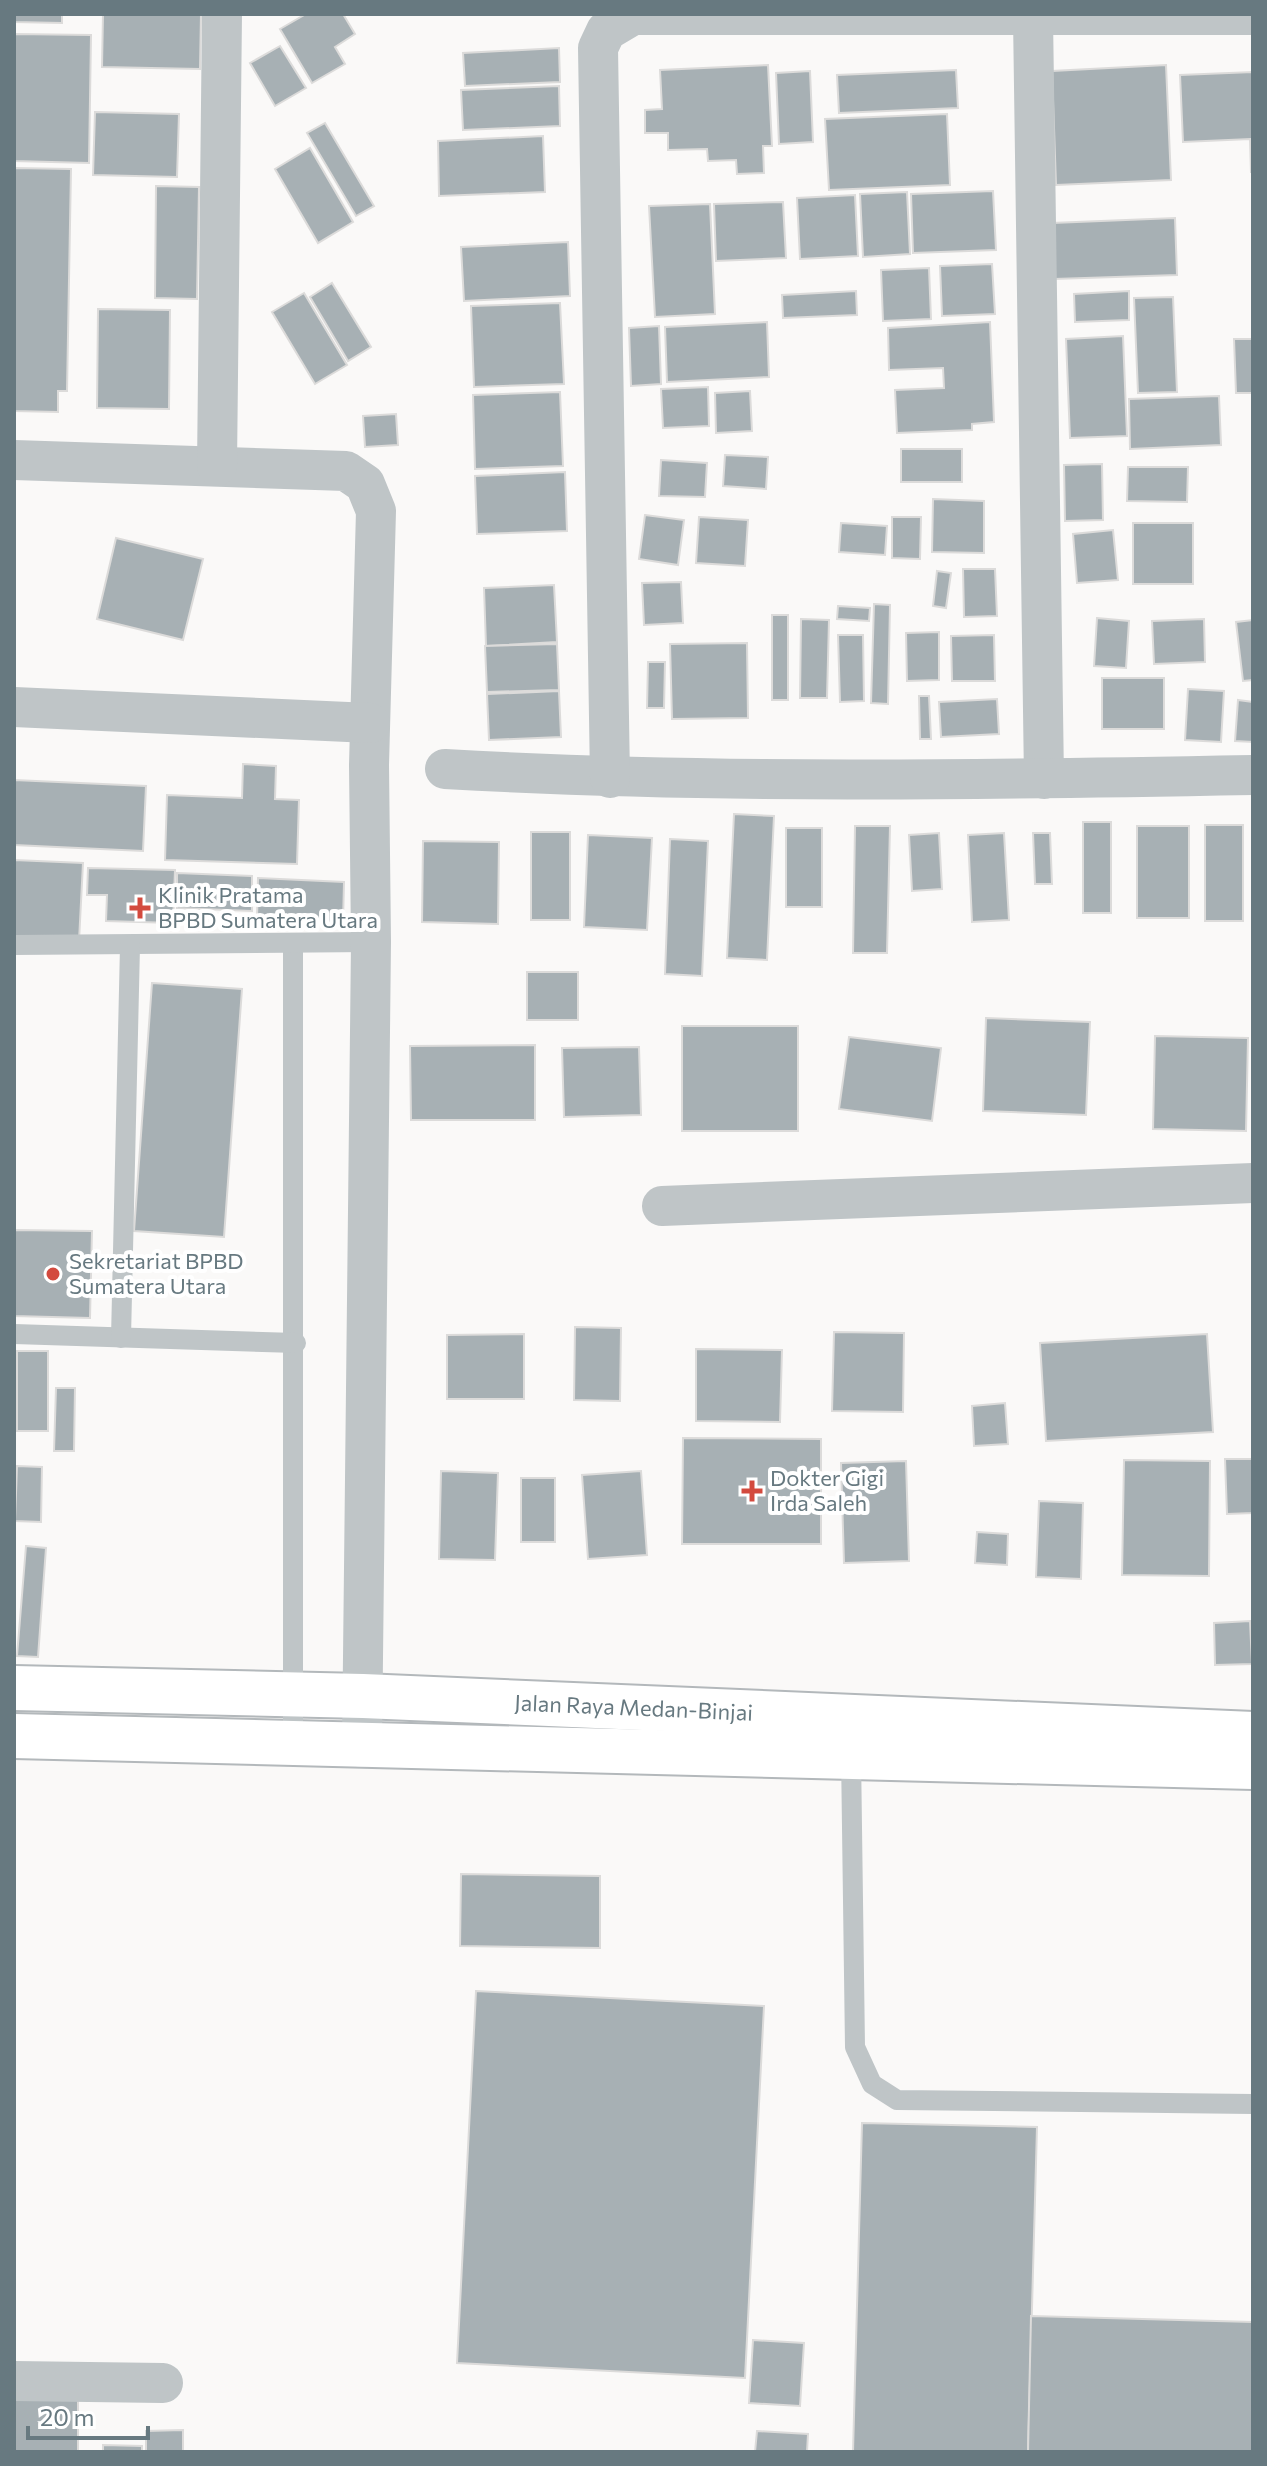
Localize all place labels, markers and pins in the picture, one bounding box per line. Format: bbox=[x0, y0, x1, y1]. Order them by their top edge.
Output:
place label: Klinik Pratama BPBD Sumatera Utara bbox=[158, 881, 378, 933]
marker: Klinik Pratama BPBD Sumatera Utara bbox=[129, 897, 151, 919]
place label: Sekretariat BPBD Sumatera Utara bbox=[69, 1247, 243, 1299]
marker: Sekretariat BPBD Sumatera Utara bbox=[44, 1265, 62, 1283]
place label: Dokter Gigi Irda Saleh bbox=[770, 1464, 884, 1516]
marker: Dokter Gigi Irda Saleh bbox=[741, 1480, 763, 1502]

